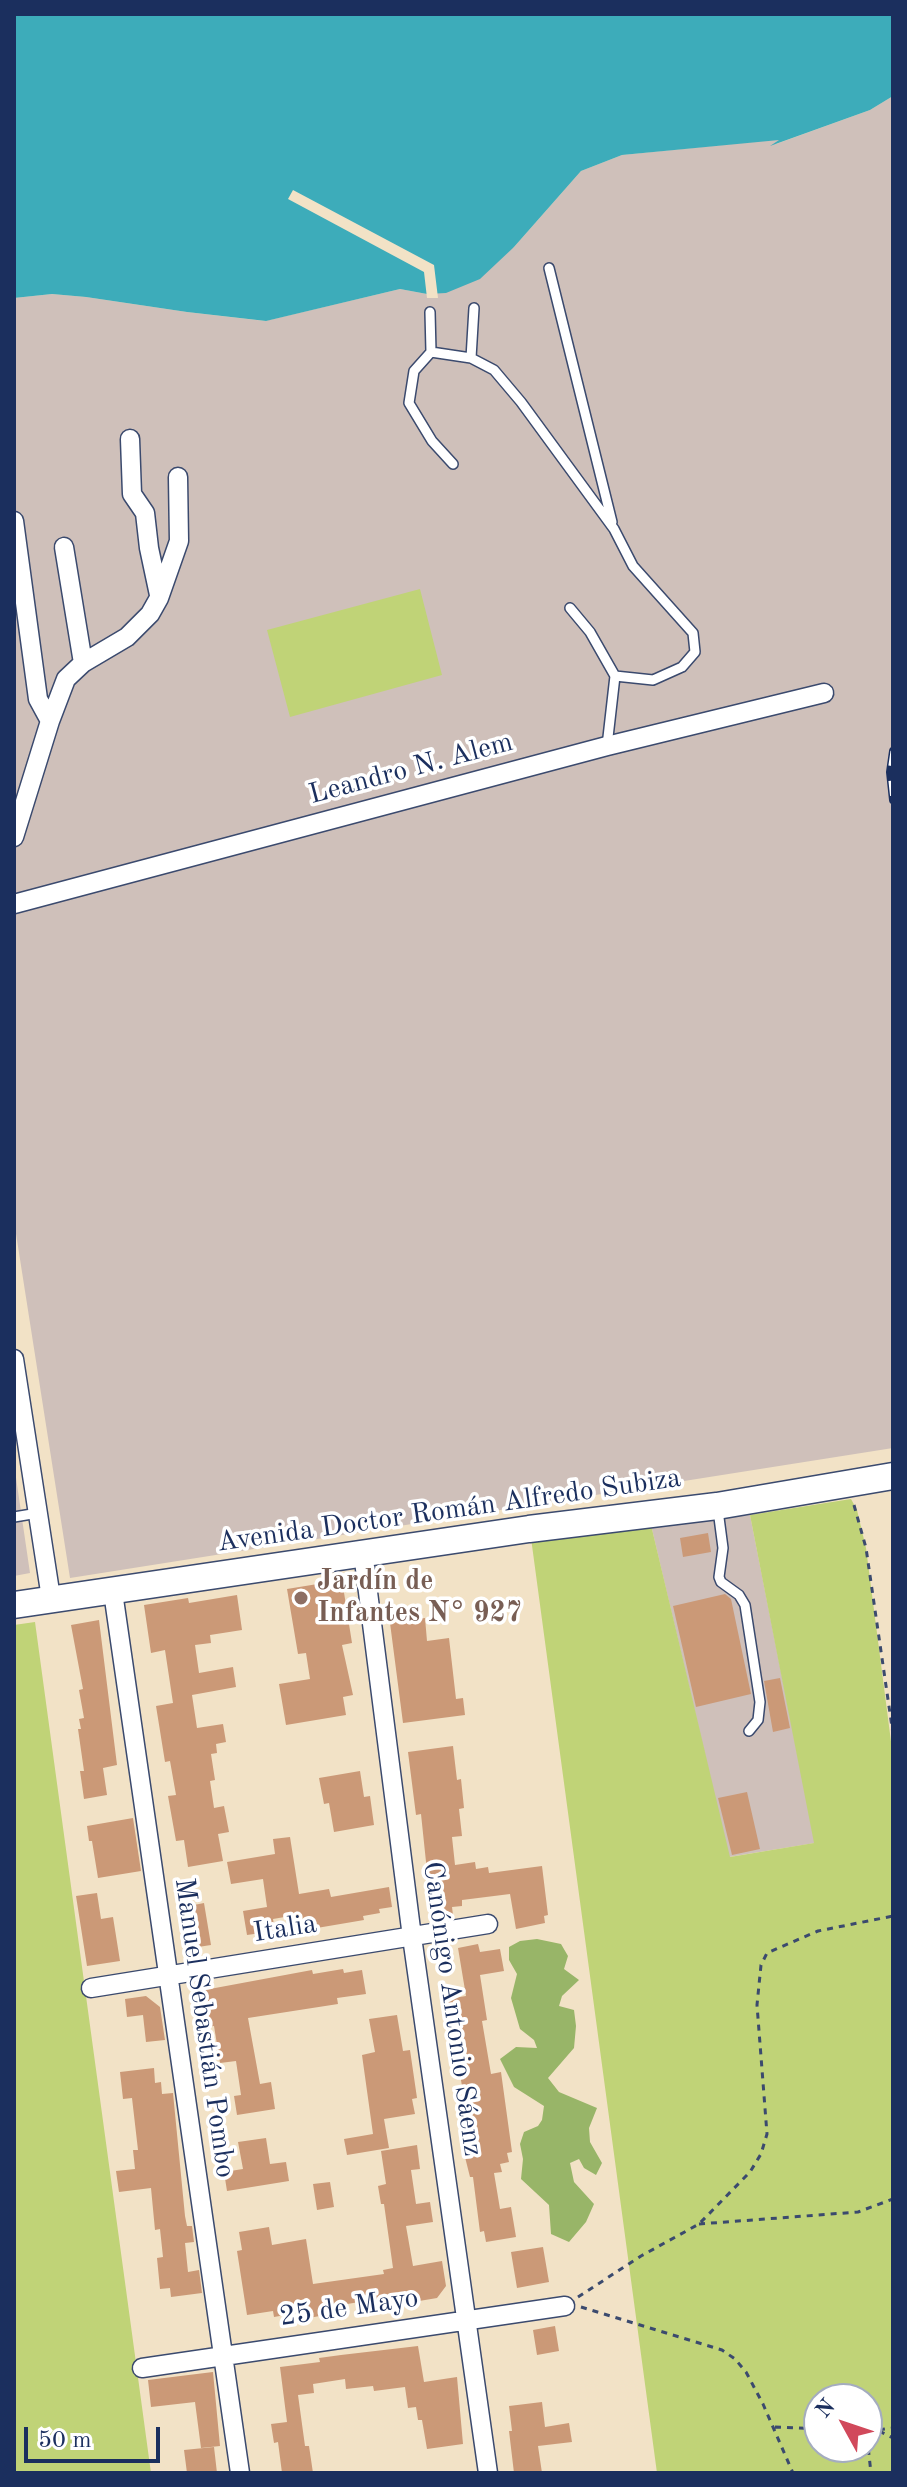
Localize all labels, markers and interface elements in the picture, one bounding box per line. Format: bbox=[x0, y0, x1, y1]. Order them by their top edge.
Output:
street label: Leandro N. Alem bbox=[305, 726, 517, 812]
street label: Avenida Doctor Román Alfredo Subiza bbox=[215, 1462, 683, 1560]
place label: Jardín de Infantes N° 927 bbox=[317, 1565, 522, 1631]
marker: Jardín de Infantes N° 927 bbox=[292, 1589, 310, 1607]
street label: Canónigo Antonio Sáenz bbox=[415, 1859, 489, 2159]
street label: Manuel Sebastián Pombo bbox=[166, 1876, 242, 2180]
street label: Italia bbox=[251, 1907, 319, 1951]
street label: 25 de Mayo bbox=[277, 2282, 421, 2334]
north arrow bbox=[803, 2383, 883, 2463]
text: N bbox=[812, 2395, 840, 2422]
scale bar bbox=[28, 2411, 164, 2461]
text: 50 m bbox=[38, 2429, 92, 2453]

